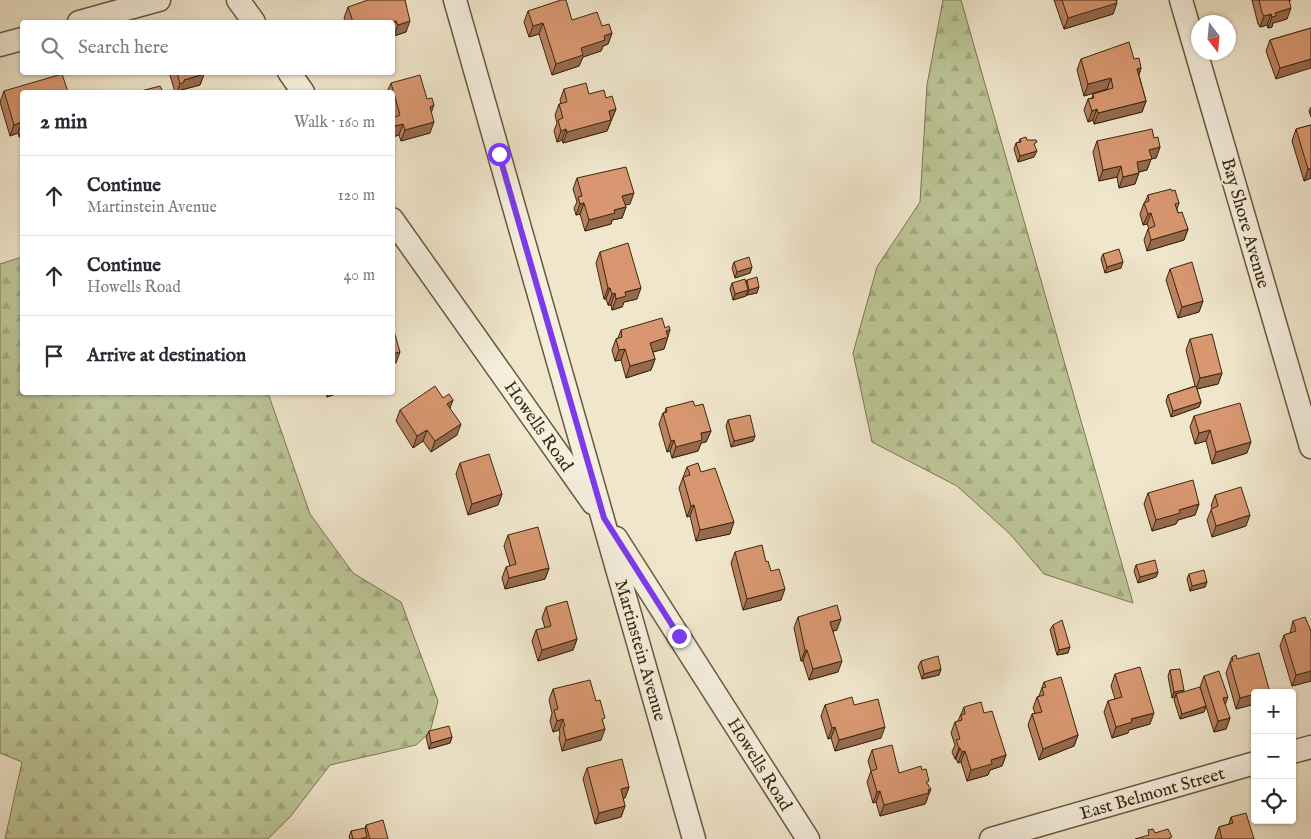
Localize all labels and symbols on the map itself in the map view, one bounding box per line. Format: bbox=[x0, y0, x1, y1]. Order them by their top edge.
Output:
north arrow bbox=[1191, 15, 1236, 60]
route start bbox=[488, 143, 511, 166]
street label: Bay Shore Avenue bbox=[1215, 156, 1274, 291]
street label: Howells Road bbox=[498, 377, 578, 477]
street label: Martinstein Avenue bbox=[608, 577, 671, 724]
route end bbox=[668, 625, 691, 648]
street label: Howells Road bbox=[721, 714, 797, 816]
street label: East Belmont Street bbox=[1077, 763, 1227, 826]

